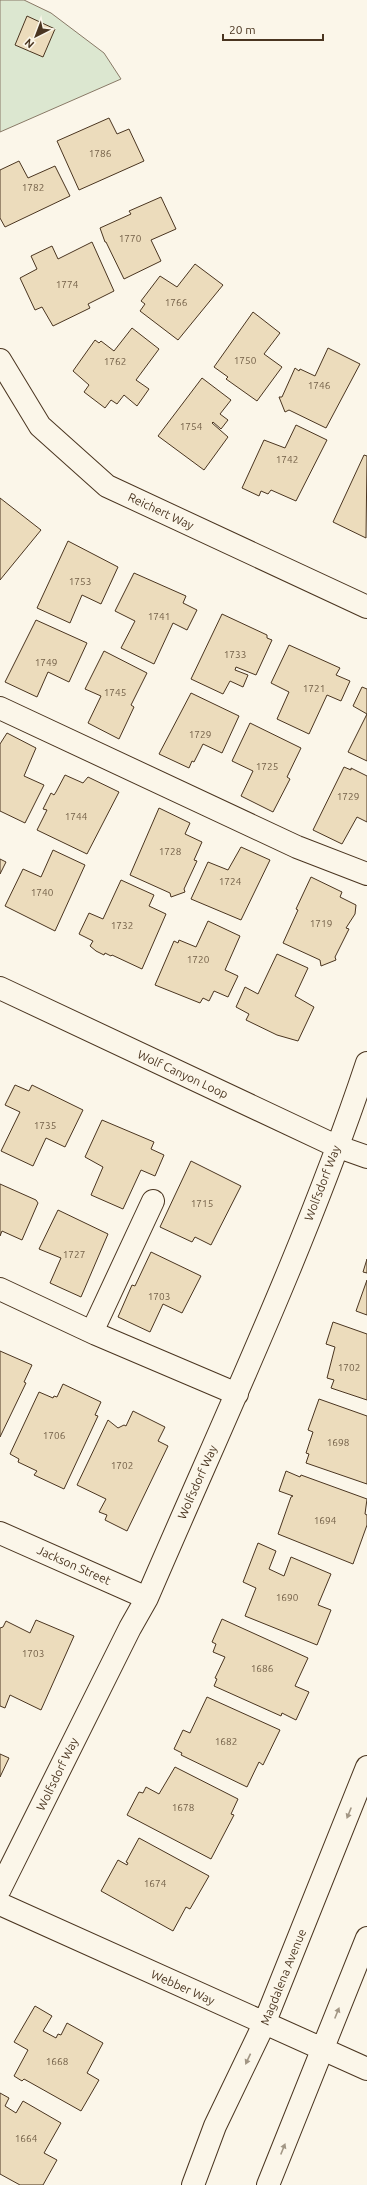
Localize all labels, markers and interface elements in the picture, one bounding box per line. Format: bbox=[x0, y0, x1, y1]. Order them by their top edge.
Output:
north arrow bbox=[16, 16, 56, 56]
scale bar bbox=[223, 16, 323, 42]
text: 20 m bbox=[229, 23, 256, 36]
text: N bbox=[22, 36, 36, 51]
house number: 1786 bbox=[89, 148, 112, 159]
house number: 1782 bbox=[22, 182, 44, 193]
house number: 1770 bbox=[119, 233, 142, 244]
house number: 1774 bbox=[56, 279, 79, 290]
house number: 1766 bbox=[165, 297, 188, 308]
house number: 1750 bbox=[234, 355, 257, 366]
house number: 1762 bbox=[104, 356, 126, 367]
house number: 1746 bbox=[308, 380, 331, 391]
house number: 1754 bbox=[180, 421, 203, 432]
house number: 1742 bbox=[276, 454, 298, 465]
street label: Reichert Way bbox=[126, 490, 196, 532]
house number: 1753 bbox=[69, 576, 91, 587]
house number: 1741 bbox=[148, 611, 170, 622]
house number: 1733 bbox=[224, 649, 246, 660]
house number: 1749 bbox=[35, 657, 57, 668]
house number: 1721 bbox=[303, 683, 325, 694]
house number: 1745 bbox=[104, 687, 126, 698]
house number: 1729 bbox=[189, 729, 211, 740]
house number: 1725 bbox=[256, 761, 278, 772]
house number: 1729 bbox=[337, 791, 359, 802]
house number: 1744 bbox=[65, 811, 88, 822]
house number: 1728 bbox=[159, 846, 182, 857]
house number: 1724 bbox=[219, 876, 242, 887]
house number: 1740 bbox=[31, 887, 54, 898]
house number: 1719 bbox=[310, 918, 332, 929]
house number: 1732 bbox=[111, 920, 133, 931]
house number: 1720 bbox=[187, 954, 210, 965]
street label: Wolf Canyon Loop bbox=[136, 1047, 230, 1101]
house number: 1735 bbox=[34, 1120, 56, 1131]
street label: Wolfsdorf Way bbox=[302, 1143, 342, 1222]
house number: 1715 bbox=[191, 1198, 213, 1209]
house number: 1727 bbox=[63, 1249, 85, 1260]
house number: 1703 bbox=[148, 1291, 170, 1302]
house number: 1702 bbox=[338, 1362, 360, 1373]
house number: 1706 bbox=[43, 1430, 66, 1441]
house number: 1698 bbox=[327, 1437, 350, 1448]
street label: Wolfsdorf Way bbox=[175, 1443, 219, 1521]
house number: 1702 bbox=[111, 1460, 133, 1471]
house number: 1694 bbox=[314, 1515, 337, 1526]
street label: Jackson Street bbox=[35, 1543, 113, 1587]
house number: 1690 bbox=[276, 1592, 299, 1603]
house number: 1703 bbox=[22, 1648, 44, 1659]
house number: 1686 bbox=[251, 1663, 274, 1674]
street label: Wolfsdorf Way bbox=[34, 1735, 80, 1813]
house number: 1682 bbox=[215, 1736, 237, 1747]
house number: 1678 bbox=[172, 1802, 195, 1813]
one-way arrow bbox=[345, 1807, 351, 1819]
house number: 1674 bbox=[144, 1878, 167, 1889]
street label: Magdalena Avenue bbox=[258, 1927, 308, 2027]
street label: Webber Way bbox=[149, 1967, 217, 2007]
one-way arrow bbox=[334, 2007, 340, 2019]
one-way arrow bbox=[245, 2054, 251, 2065]
house number: 1668 bbox=[46, 2056, 69, 2067]
house number: 1664 bbox=[15, 2133, 38, 2144]
one-way arrow bbox=[280, 2142, 286, 2154]

